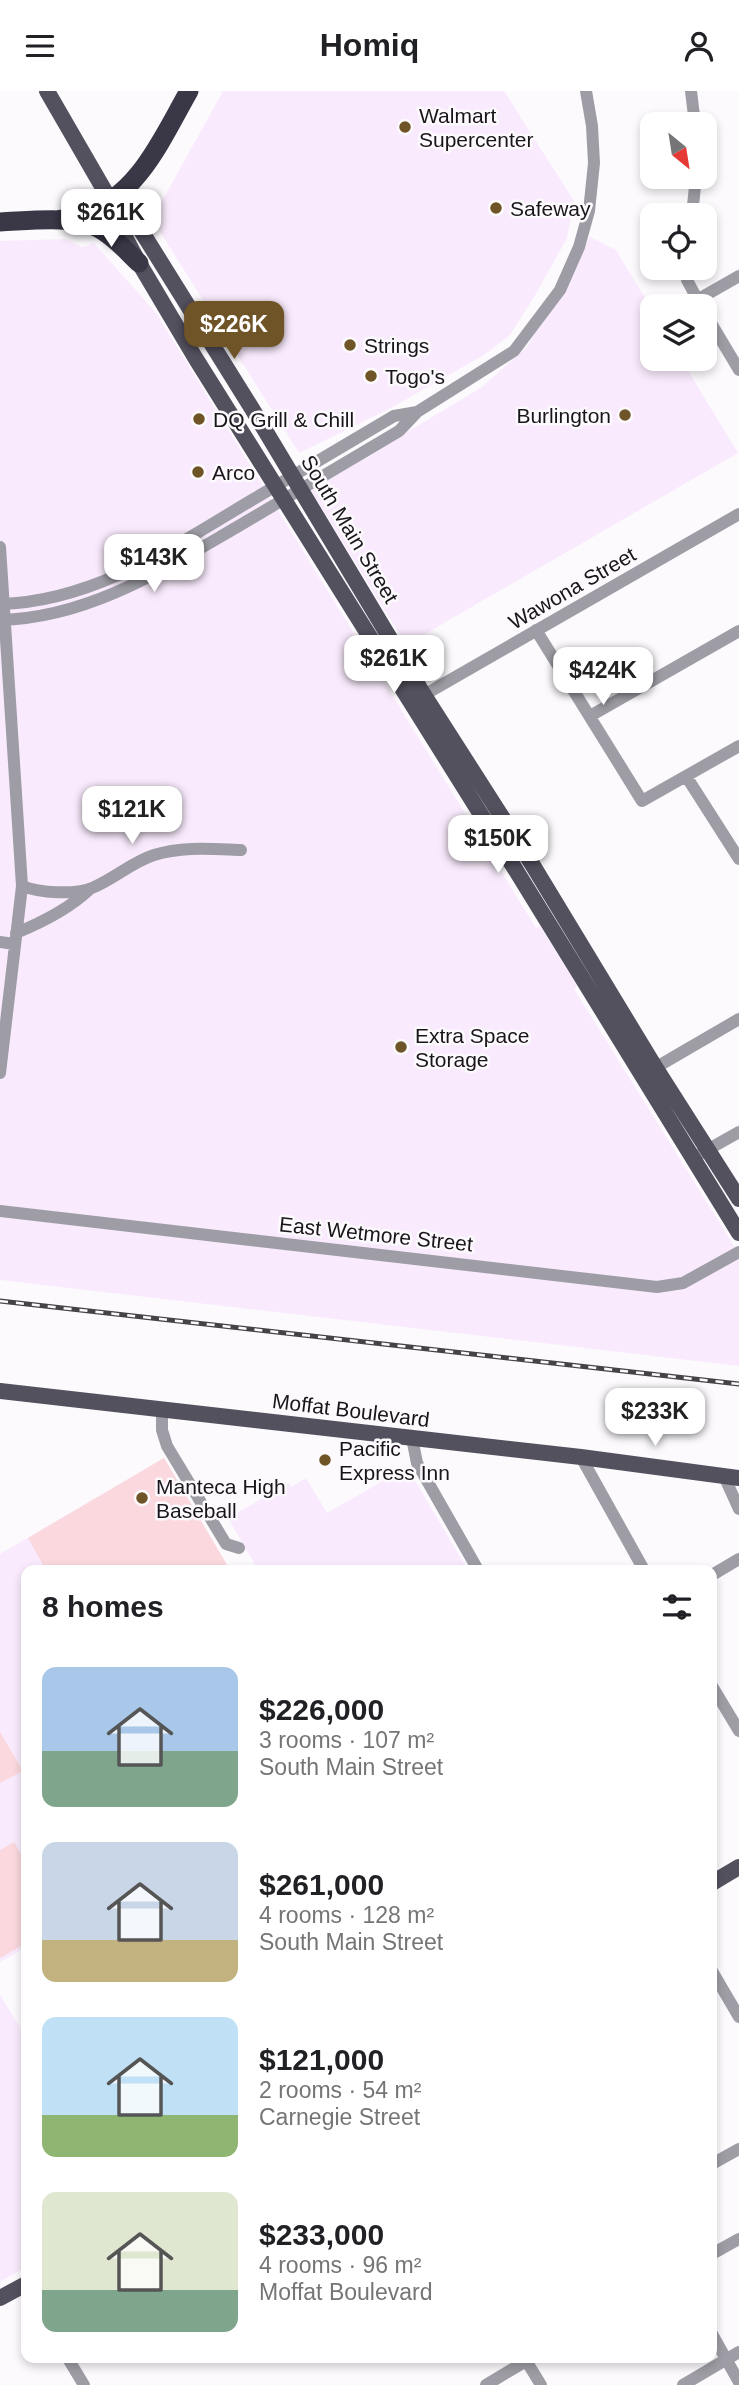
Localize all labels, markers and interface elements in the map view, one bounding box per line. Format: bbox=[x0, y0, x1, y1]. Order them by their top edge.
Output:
icon: menu bbox=[21, 27, 59, 65]
text: Homiq bbox=[320, 27, 419, 63]
icon: person bbox=[680, 27, 718, 65]
place label: Walmart Supercenter bbox=[419, 104, 533, 151]
north arrow bbox=[640, 112, 718, 189]
map controls bbox=[640, 112, 717, 371]
marker: Walmart Supercenter bbox=[397, 119, 413, 135]
pin: $261K bbox=[62, 190, 160, 249]
place label: Safeway bbox=[510, 197, 591, 220]
text: $261K bbox=[77, 199, 145, 225]
marker: Safeway bbox=[488, 200, 504, 216]
button: locate bbox=[640, 203, 717, 280]
button: layers bbox=[640, 294, 717, 371]
pin: $226K bbox=[185, 301, 283, 361]
text: $226K bbox=[200, 311, 268, 337]
place label: Strings bbox=[364, 334, 429, 357]
marker: Strings bbox=[342, 337, 358, 353]
place label: Togo's bbox=[385, 365, 445, 388]
marker: Togo's bbox=[363, 368, 379, 384]
place label: Burlington bbox=[516, 404, 611, 427]
marker: Burlington bbox=[617, 407, 633, 423]
place label: DQ Grill & Chill bbox=[213, 408, 354, 431]
marker: DQ Grill & Chill bbox=[191, 411, 207, 427]
street label: South Main Street bbox=[297, 451, 403, 607]
place label: Arco bbox=[212, 461, 255, 484]
marker: Arco bbox=[190, 464, 206, 480]
pin: $143K bbox=[105, 535, 203, 594]
street label: Wawona Street bbox=[504, 542, 640, 634]
text: $143K bbox=[120, 544, 188, 570]
pin: $261K bbox=[345, 635, 443, 695]
text: $261K bbox=[360, 645, 428, 671]
pin: $424K bbox=[554, 647, 652, 707]
text: $424K bbox=[569, 657, 637, 683]
pin: $121K bbox=[83, 787, 181, 846]
text: $121K bbox=[98, 796, 166, 822]
pin: $150K bbox=[449, 815, 547, 875]
text: $150K bbox=[464, 825, 532, 851]
place label: Extra Space Storage bbox=[415, 1024, 529, 1071]
marker: Extra Space Storage bbox=[393, 1039, 409, 1055]
street label: East Wetmore Street bbox=[278, 1212, 474, 1256]
street label: Moffat Boulevard bbox=[271, 1389, 431, 1431]
pin: $233K bbox=[606, 1389, 704, 1448]
text: $233K bbox=[621, 1398, 689, 1424]
place label: Pacific Express Inn bbox=[339, 1437, 450, 1484]
marker: Pacific Express Inn bbox=[317, 1452, 333, 1468]
place label: Manteca High Baseball bbox=[156, 1475, 286, 1522]
marker: Manteca High Baseball bbox=[134, 1490, 150, 1506]
icon: filters bbox=[658, 1588, 696, 1626]
text: 8 homes bbox=[42, 1590, 164, 1623]
text: $226,000 bbox=[259, 1693, 384, 1726]
icon: home bbox=[98, 1695, 182, 1779]
text: 3 rooms · 107 m² bbox=[259, 1727, 434, 1753]
text: South Main Street bbox=[259, 1754, 443, 1780]
text: $261,000 bbox=[259, 1868, 384, 1901]
icon: home bbox=[98, 1870, 182, 1954]
text: 4 rooms · 128 m² bbox=[259, 1902, 434, 1928]
text: South Main Street bbox=[259, 1929, 443, 1955]
text: $121,000 bbox=[259, 2043, 384, 2076]
icon: home bbox=[98, 2045, 182, 2129]
text: 2 rooms · 54 m² bbox=[259, 2077, 421, 2103]
text: Carnegie Street bbox=[259, 2104, 420, 2130]
text: $233,000 bbox=[259, 2218, 384, 2251]
icon: home bbox=[98, 2220, 182, 2304]
text: 4 rooms · 96 m² bbox=[259, 2252, 421, 2278]
text: Moffat Boulevard bbox=[259, 2279, 432, 2305]

